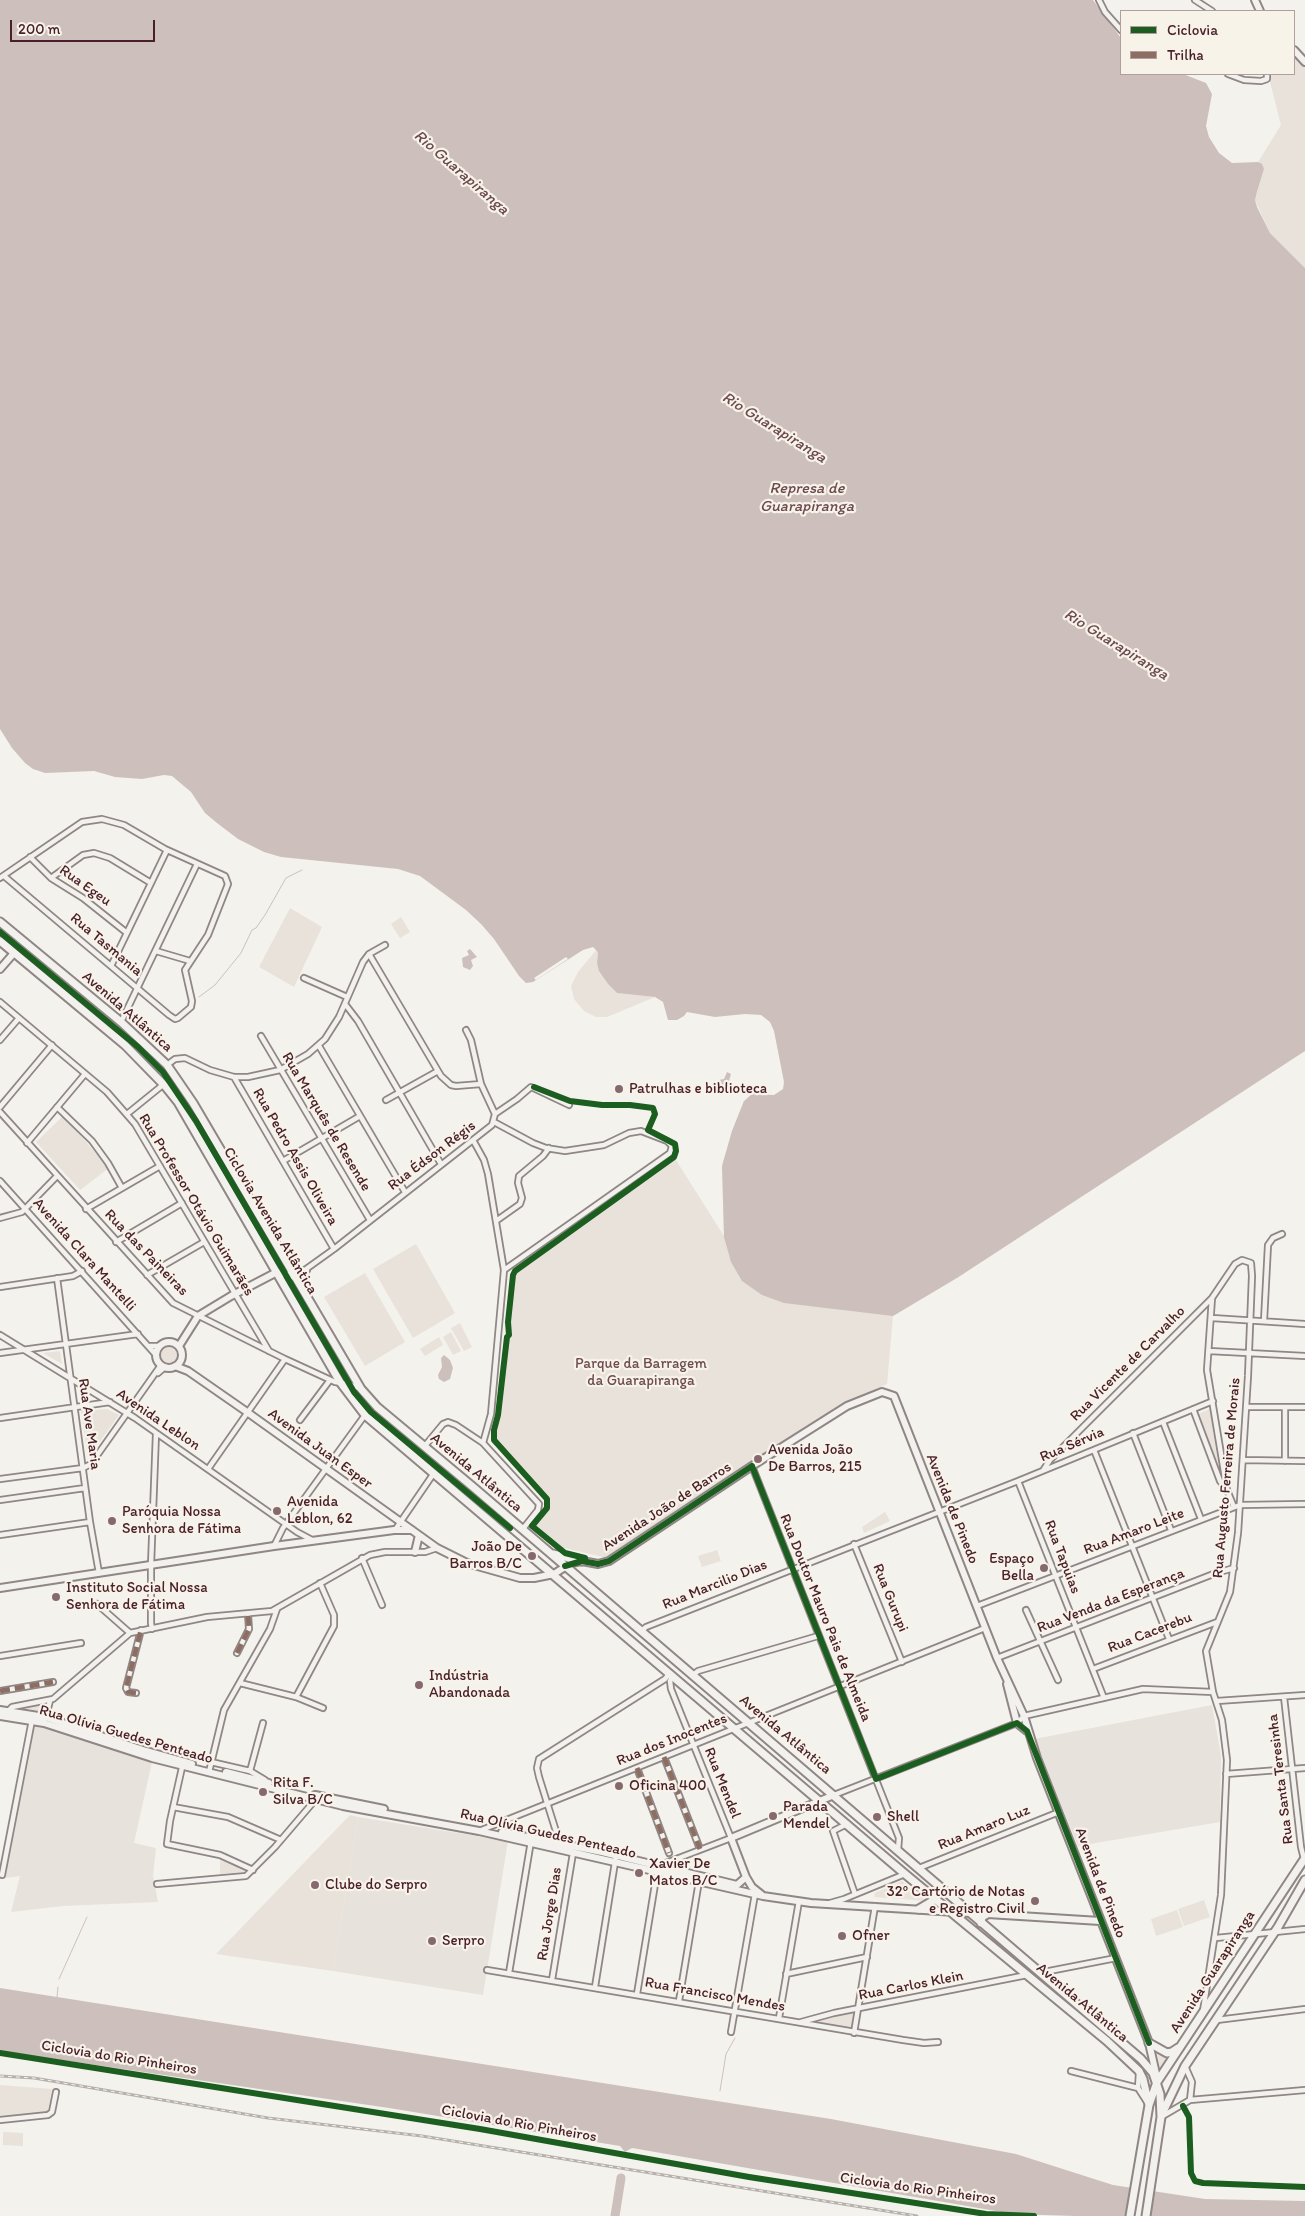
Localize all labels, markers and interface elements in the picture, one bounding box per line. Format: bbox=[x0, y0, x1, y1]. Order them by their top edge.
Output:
scale bar bbox=[12, 10, 158, 42]
legend bbox=[1120, 10, 1295, 75]
text: 200 m bbox=[18, 20, 60, 38]
text: Ciclovia bbox=[1167, 21, 1218, 39]
text: Trilha bbox=[1167, 46, 1204, 64]
water label: Rio Guarapiranga bbox=[410, 127, 512, 219]
water label: Rio Guarapiranga bbox=[718, 388, 830, 468]
water label: Represa de Guarapiranga bbox=[760, 479, 854, 517]
water label: Rio Guarapiranga bbox=[1060, 605, 1172, 685]
street label: Rua Egeu bbox=[55, 862, 115, 910]
street label: Rua Tasmania bbox=[66, 909, 146, 981]
street label: Avenida Atlântica bbox=[78, 968, 176, 1056]
street label: Rua Marquês de Resende bbox=[277, 1049, 375, 1195]
place label: Patrulhas e biblioteca bbox=[629, 1080, 767, 1098]
marker: Patrulhas e biblioteca bbox=[613, 1083, 625, 1095]
street label: Rua Pedro Assis Oliveira bbox=[248, 1085, 342, 1229]
street label: Rua Professor Otávio Guimarães bbox=[134, 1111, 258, 1299]
street label: Rua Édson Régis bbox=[385, 1117, 479, 1195]
street label: Ciclovia Avenida Atlântica bbox=[219, 1144, 321, 1298]
street label: Avenida Clara Mantelli bbox=[29, 1195, 139, 1315]
street label: Rua das Paineiras bbox=[100, 1206, 192, 1300]
street label: Rua Vicente de Carvalho bbox=[1067, 1303, 1189, 1425]
park label: Parque da Barragem da Guarapiranga bbox=[575, 1355, 707, 1390]
street label: Rua Ave Maria bbox=[74, 1377, 104, 1471]
street label: Rua Augusto Ferreira de Morais bbox=[1209, 1377, 1245, 1579]
street label: Avenida Leblon bbox=[113, 1385, 203, 1455]
street label: Avenida Juan Esper bbox=[264, 1405, 376, 1493]
street label: Rua Sérvia bbox=[1037, 1423, 1107, 1467]
street label: Avenida Atlântica bbox=[426, 1429, 526, 1517]
place label: Avenida João De Barros, 215 bbox=[768, 1441, 862, 1476]
street label: Avenida de Pinedo bbox=[922, 1451, 982, 1567]
marker: Avenida João De Barros, 215 bbox=[752, 1453, 764, 1465]
street label: Avenida João de Barros bbox=[599, 1458, 735, 1556]
place label: Avenida Leblon, 62 bbox=[287, 1493, 353, 1528]
place label: Paróquia Nossa Senhora de Fátima bbox=[122, 1503, 241, 1538]
marker: Avenida Leblon, 62 bbox=[271, 1505, 283, 1517]
street label: Rua Amaro Leite bbox=[1081, 1505, 1187, 1559]
street label: Rua Doutor Mauro Pais de Almeida bbox=[775, 1512, 875, 1724]
marker: Paróquia Nossa Senhora de Fátima bbox=[106, 1515, 118, 1527]
street label: Rua Tapuias bbox=[1040, 1518, 1084, 1596]
place label: João De Barros B/C bbox=[449, 1538, 522, 1573]
marker: João De Barros B/C bbox=[526, 1550, 538, 1562]
place label: Espaço Bella bbox=[989, 1550, 1034, 1585]
street label: Rua Marcilio Dias bbox=[660, 1556, 770, 1614]
street label: Rua Gurupi bbox=[868, 1561, 912, 1635]
marker: Espaço Bella bbox=[1038, 1562, 1050, 1574]
street label: Rua Venda da Esperança bbox=[1035, 1565, 1187, 1637]
place label: Instituto Social Nossa Senhora de Fátima bbox=[66, 1579, 208, 1614]
marker: Instituto Social Nossa Senhora de Fátima bbox=[50, 1591, 62, 1603]
street label: Rua Cacerebu bbox=[1105, 1609, 1195, 1657]
place label: Indústria Abandonada bbox=[429, 1667, 510, 1702]
marker: Indústria Abandonada bbox=[413, 1679, 425, 1691]
street label: Avenida Atlântica bbox=[735, 1691, 835, 1779]
street label: Rua Olívia Guedes Penteado bbox=[37, 1702, 215, 1768]
street label: Rua dos Inocentes bbox=[614, 1710, 730, 1770]
street label: Rua Santa Teresinha bbox=[1264, 1713, 1298, 1845]
street label: Rua Mendel bbox=[700, 1745, 744, 1821]
place label: Rita F. Silva B/C bbox=[273, 1774, 333, 1809]
place label: Oficina 400 bbox=[629, 1777, 707, 1795]
marker: Oficina 400 bbox=[613, 1780, 625, 1792]
marker: Rita F. Silva B/C bbox=[257, 1786, 269, 1798]
place label: Parada Mendel bbox=[783, 1798, 830, 1833]
street label: Rua Amaro Luz bbox=[935, 1801, 1033, 1855]
street label: Rua Olívia Guedes Penteado bbox=[458, 1805, 638, 1863]
place label: Shell bbox=[887, 1808, 919, 1826]
marker: Parada Mendel bbox=[767, 1810, 779, 1822]
marker: Shell bbox=[871, 1811, 883, 1823]
street label: Avenida de Pinedo bbox=[1071, 1825, 1129, 1941]
place label: Xavier De Matos B/C bbox=[649, 1855, 717, 1890]
street label: Rua Jorge Dias bbox=[534, 1866, 566, 1962]
marker: Xavier De Matos B/C bbox=[633, 1867, 645, 1879]
place label: Clube do Serpro bbox=[325, 1876, 427, 1894]
marker: Clube do Serpro bbox=[309, 1879, 321, 1891]
place label: 32º Cartório de Notas e Registro Civil bbox=[887, 1883, 1025, 1918]
marker: 32º Cartório de Notas e Registro Civil bbox=[1029, 1895, 1041, 1907]
street label: Avenida Guarapiranga bbox=[1167, 1907, 1259, 2037]
place label: Ofner bbox=[852, 1927, 890, 1945]
marker: Ofner bbox=[836, 1930, 848, 1942]
place label: Serpro bbox=[442, 1932, 485, 1950]
marker: Serpro bbox=[426, 1935, 438, 1947]
street label: Avenida Atlântica bbox=[1032, 1959, 1132, 2047]
street label: Rua Carlos Klein bbox=[857, 1967, 965, 2005]
street label: Rua Francisco Mendes bbox=[643, 1974, 787, 2016]
street label: Ciclovia do Rio Pinheiros bbox=[40, 2037, 198, 2079]
street label: Ciclovia do Rio Pinheiros bbox=[440, 2101, 598, 2147]
street label: Ciclovia do Rio Pinheiros bbox=[839, 2169, 997, 2209]

